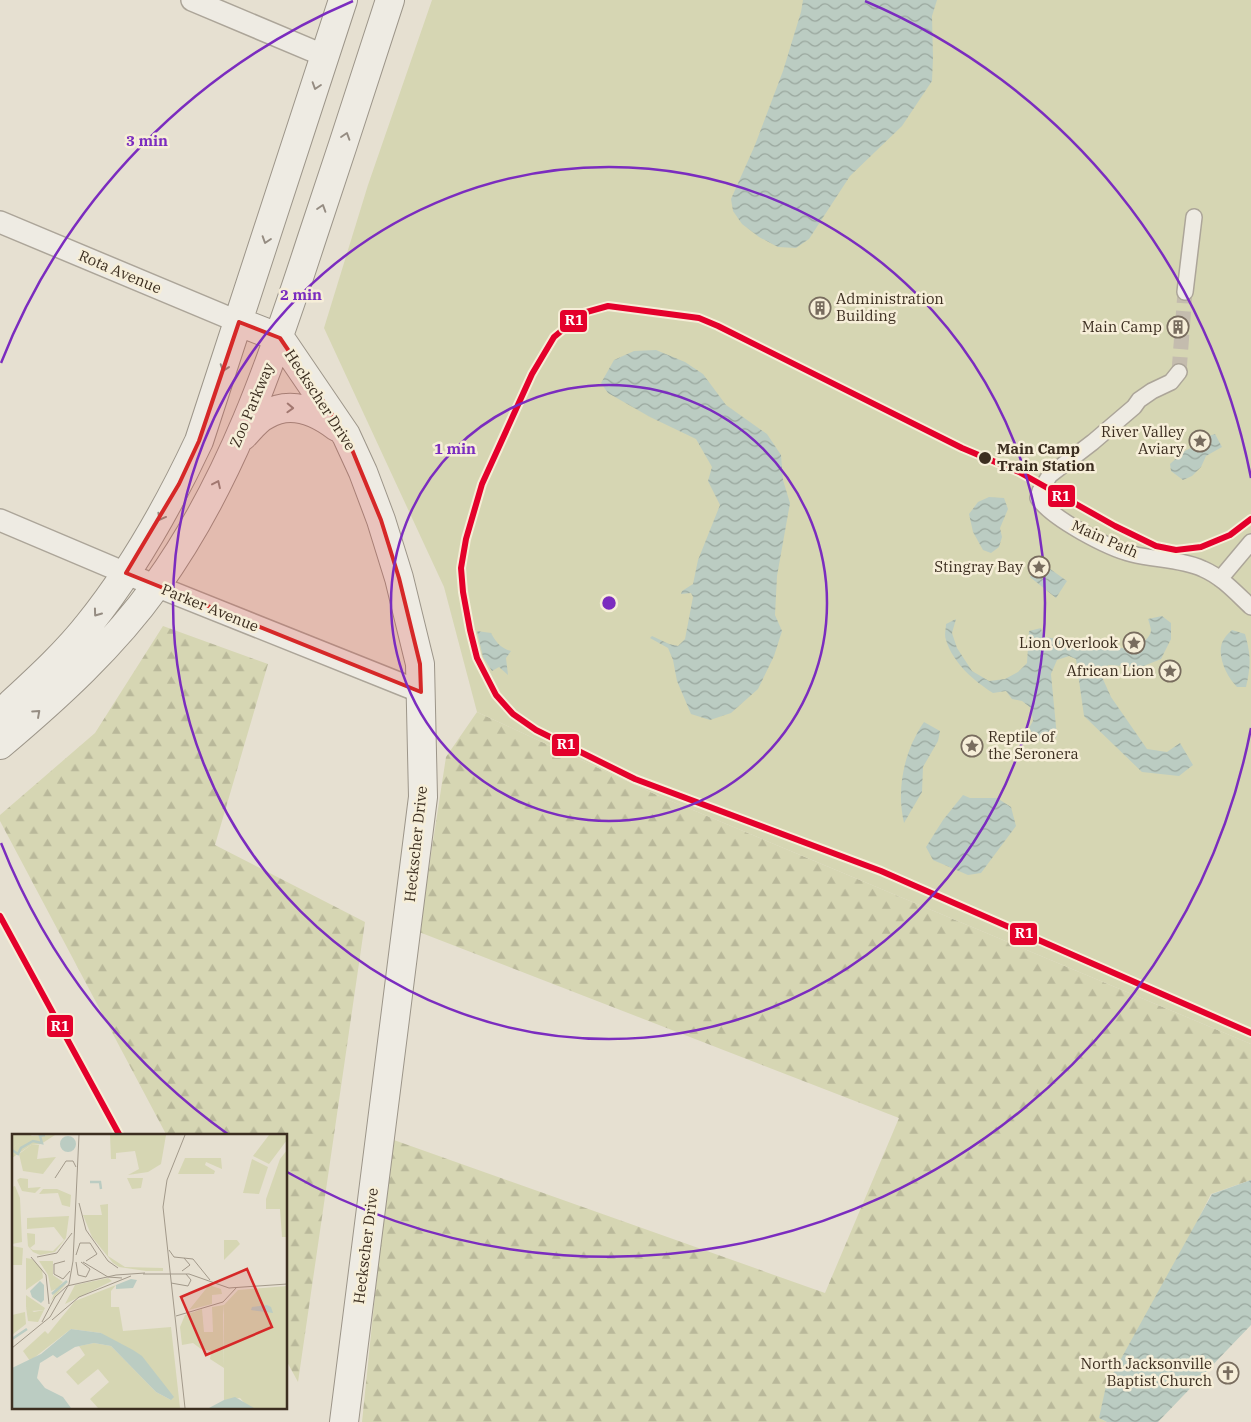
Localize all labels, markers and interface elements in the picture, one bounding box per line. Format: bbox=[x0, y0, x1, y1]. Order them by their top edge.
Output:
one-way arrow bbox=[311, 81, 321, 89]
text: 3 min bbox=[126, 131, 168, 150]
one-way arrow bbox=[340, 133, 350, 141]
one-way arrow bbox=[316, 205, 326, 213]
one-way arrow bbox=[261, 236, 271, 244]
street label: Rota Avenue bbox=[76, 246, 164, 297]
text: 2 min bbox=[280, 285, 322, 304]
place label: Administration Building bbox=[836, 289, 944, 325]
building icon: Administration Building bbox=[808, 296, 832, 320]
line badge: R1 bbox=[559, 309, 588, 333]
text: R1 bbox=[565, 311, 583, 329]
building icon: Main Camp bbox=[1166, 315, 1190, 339]
place label: Main Camp bbox=[1082, 317, 1162, 336]
street label: Heckscher Drive bbox=[281, 346, 360, 454]
street label: Zoo Parkway bbox=[225, 359, 278, 450]
one-way arrow bbox=[220, 363, 230, 372]
one-way arrow bbox=[286, 403, 294, 413]
place label: River Valley Aviary bbox=[1101, 422, 1184, 458]
place icon: River Valley Aviary bbox=[1188, 429, 1212, 453]
text: 1 min bbox=[434, 439, 476, 458]
place label: Main Camp Train Station bbox=[997, 439, 1095, 475]
marker: Main Camp Train Station bbox=[977, 450, 993, 466]
one-way arrow bbox=[211, 480, 221, 489]
line badge: R1 bbox=[1047, 484, 1076, 508]
text: R1 bbox=[1052, 487, 1070, 505]
one-way arrow bbox=[157, 512, 167, 521]
street label: Main Path bbox=[1069, 515, 1141, 562]
place icon: Stingray Bay bbox=[1027, 555, 1051, 579]
place label: Stingray Bay bbox=[934, 557, 1023, 576]
street label: Parker Avenue bbox=[159, 579, 262, 636]
centre of rings bbox=[600, 594, 618, 612]
one-way arrow bbox=[95, 607, 103, 616]
place icon: Lion Overlook bbox=[1122, 631, 1146, 655]
place label: Lion Overlook bbox=[1019, 633, 1118, 652]
place icon: African Lion bbox=[1158, 659, 1182, 683]
place label: African Lion bbox=[1067, 661, 1154, 680]
one-way arrow bbox=[32, 710, 41, 719]
place label: Reptile of the Seronera bbox=[988, 727, 1079, 763]
line badge: R1 bbox=[551, 733, 580, 757]
place icon: Reptile of the Seronera bbox=[960, 734, 984, 758]
text: R1 bbox=[557, 735, 575, 753]
street label: Heckscher Drive bbox=[400, 785, 431, 903]
line badge: R1 bbox=[1009, 922, 1038, 946]
text: R1 bbox=[1015, 924, 1033, 942]
line badge: R1 bbox=[46, 1014, 74, 1038]
text: R1 bbox=[51, 1017, 69, 1035]
inset map bbox=[12, 1134, 288, 1410]
street label: Heckscher Drive bbox=[349, 1187, 382, 1305]
place label: North Jacksonville Baptist Church bbox=[1081, 1354, 1212, 1390]
church icon: North Jacksonville Baptist Church bbox=[1216, 1361, 1240, 1385]

